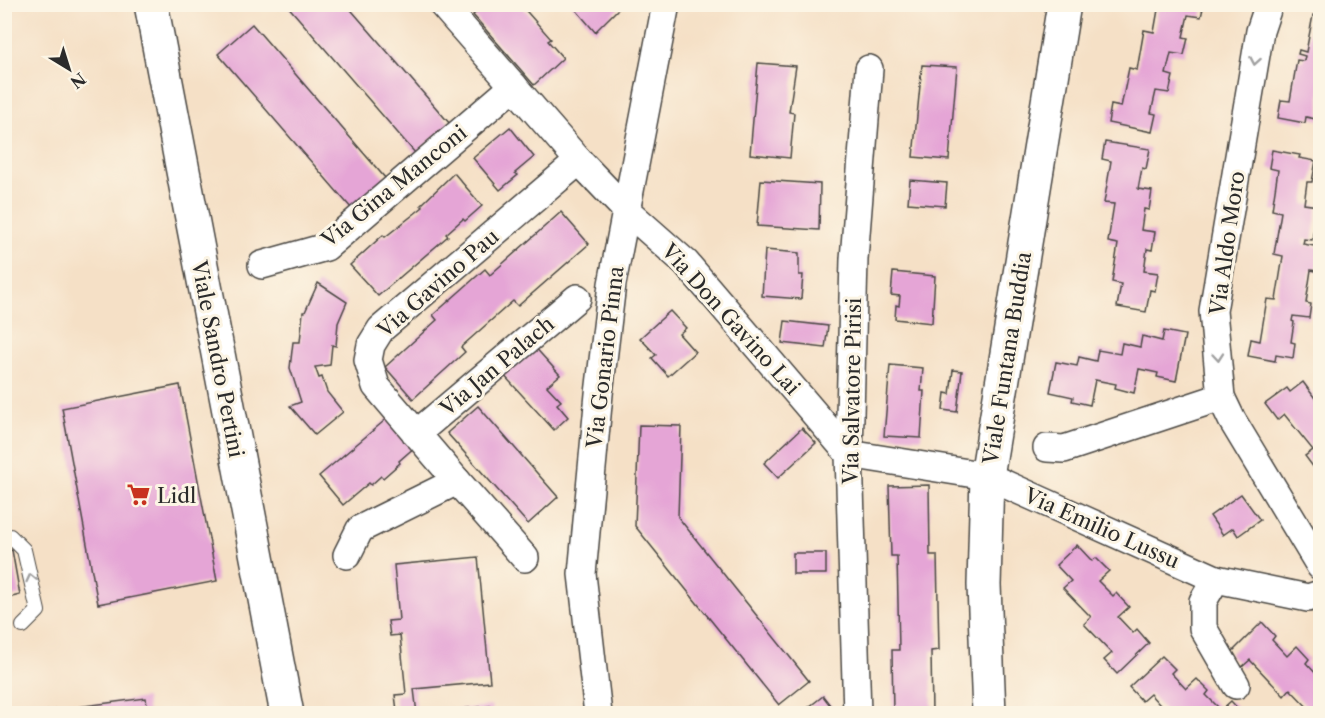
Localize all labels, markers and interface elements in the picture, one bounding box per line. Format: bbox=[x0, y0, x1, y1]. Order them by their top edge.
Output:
north arrow bbox=[39, 39, 99, 99]
one-way arrow bbox=[1250, 56, 1262, 66]
text: N bbox=[67, 69, 90, 93]
street label: Via Gina Manconi bbox=[316, 120, 472, 253]
street label: Via Aldo Moro bbox=[1204, 169, 1249, 318]
street label: Via Gavino Pau bbox=[372, 224, 504, 343]
street label: Via Don Gavino Lai bbox=[656, 238, 805, 400]
street label: Viale Funtana Buddia bbox=[978, 249, 1036, 467]
street label: Viale Sandro Pertini bbox=[186, 257, 249, 460]
street label: Via Gonario Pinna bbox=[581, 264, 629, 450]
street label: Via Salvatore Pirisi bbox=[838, 297, 866, 486]
street label: Via Jan Palach bbox=[434, 311, 559, 422]
one-way arrow bbox=[1211, 353, 1224, 362]
supermarket icon: Lidl bbox=[126, 482, 152, 508]
street label: Via Emilio Lussu bbox=[1020, 482, 1184, 573]
place label: Lidl bbox=[157, 483, 196, 508]
one-way arrow bbox=[25, 573, 38, 583]

